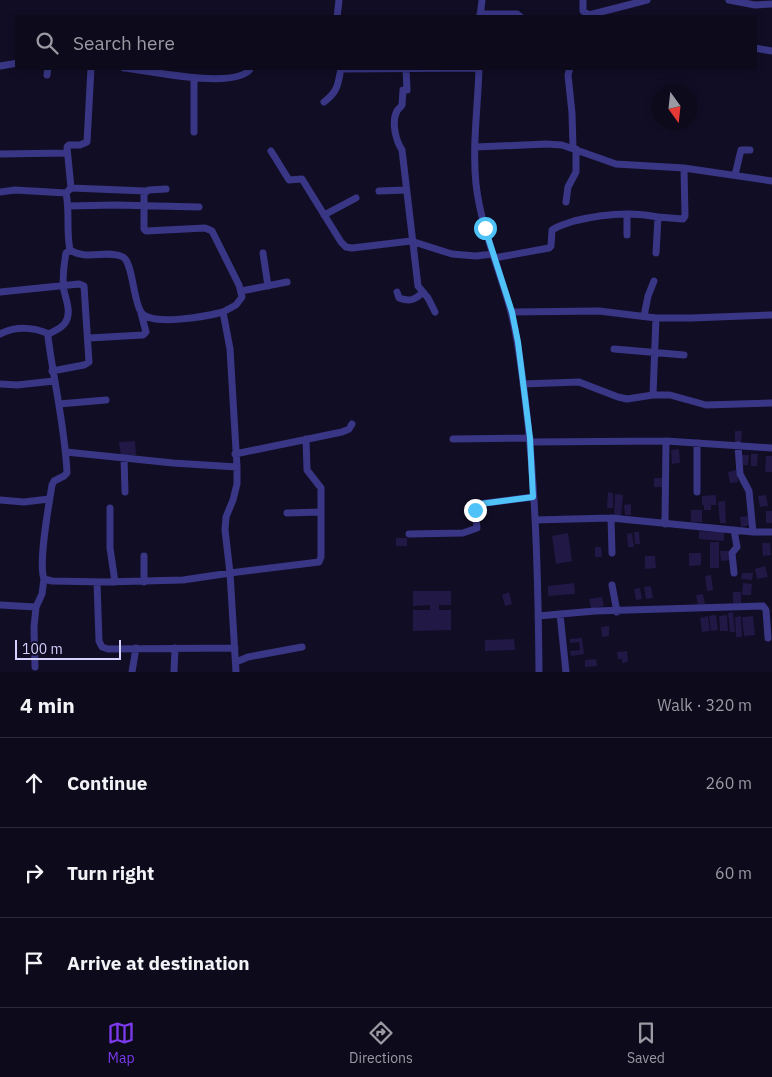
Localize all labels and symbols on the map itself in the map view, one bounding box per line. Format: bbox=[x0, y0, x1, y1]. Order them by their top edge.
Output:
north arrow bbox=[652, 85, 697, 130]
route start bbox=[474, 217, 497, 240]
route end bbox=[464, 499, 487, 522]
scale bar bbox=[15, 637, 121, 660]

